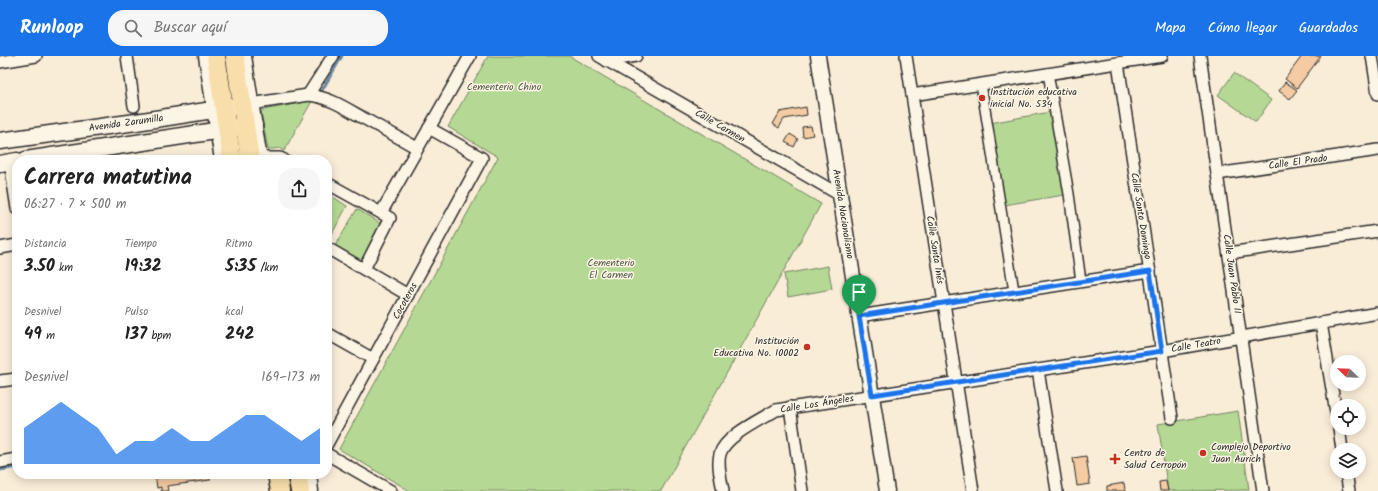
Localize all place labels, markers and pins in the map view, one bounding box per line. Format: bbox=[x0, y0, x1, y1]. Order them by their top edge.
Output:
place label: Institución educativa inicial No. 534 bbox=[990, 84, 1077, 112]
marker: Institución educativa inicial No. 534 bbox=[977, 93, 987, 103]
pin bbox=[842, 275, 876, 316]
place label: Institución Educativa No. 10002 bbox=[713, 333, 799, 361]
marker: Institución Educativa No. 10002 bbox=[802, 342, 812, 352]
place label: Complejo Deportivo Juan Aurich bbox=[1211, 439, 1291, 467]
place label: Centro de Salud Cerropón bbox=[1124, 445, 1187, 473]
marker: Complejo Deportivo Juan Aurich bbox=[1198, 448, 1208, 458]
marker: Centro de Salud Cerropón bbox=[1109, 453, 1121, 465]

